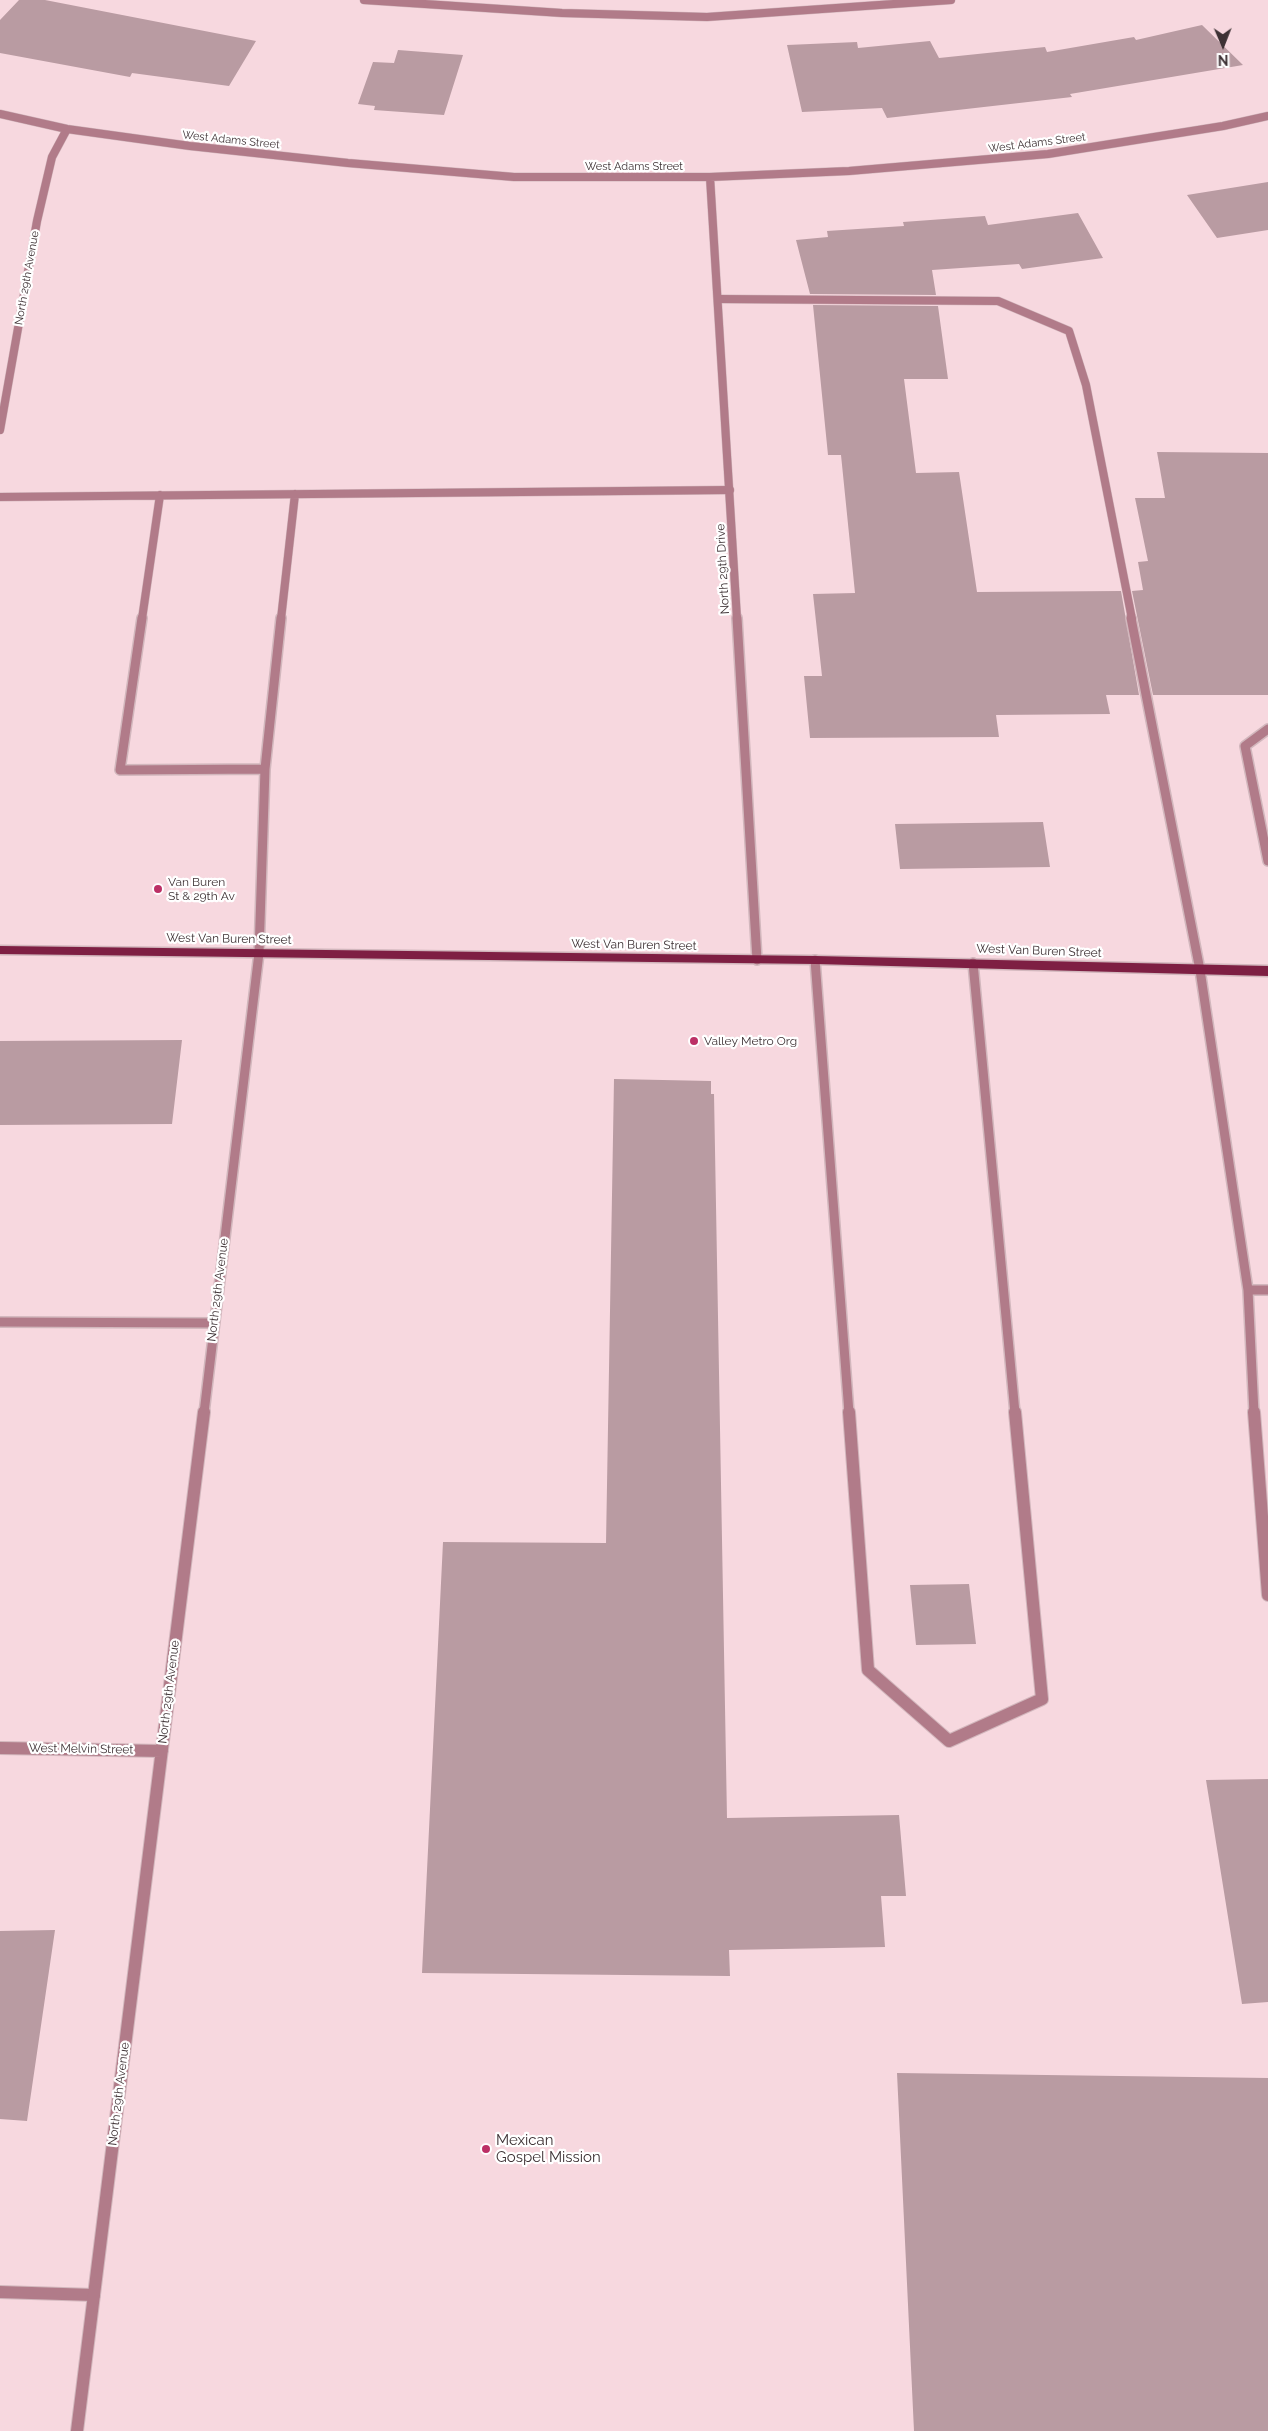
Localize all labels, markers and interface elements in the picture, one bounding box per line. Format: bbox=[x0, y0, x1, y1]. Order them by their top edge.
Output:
north arrow bbox=[1198, 20, 1248, 70]
text: N bbox=[1218, 52, 1229, 68]
street label: West Adams Street bbox=[182, 128, 280, 152]
street label: West Adams Street bbox=[988, 130, 1086, 156]
street label: West Adams Street bbox=[585, 160, 683, 174]
street label: North 29th Avenue bbox=[12, 230, 42, 326]
street label: North 29th Drive bbox=[713, 523, 733, 615]
place label: Van Buren St & 29th Av bbox=[168, 875, 235, 903]
marker: Van Buren St & 29th Av bbox=[152, 883, 164, 895]
street label: West Van Buren Street bbox=[166, 931, 292, 947]
street label: West Van Buren Street bbox=[571, 937, 697, 953]
street label: West Van Buren Street bbox=[976, 942, 1102, 960]
place label: Valley Metro Org bbox=[704, 1034, 797, 1048]
marker: Valley Metro Org bbox=[688, 1035, 700, 1047]
street label: North 29th Avenue bbox=[205, 1237, 231, 1343]
street label: North 29th Avenue bbox=[156, 1639, 182, 1745]
street label: West Melvin Street bbox=[29, 1741, 133, 1757]
street label: North 29th Avenue bbox=[106, 2041, 132, 2147]
place label: Mexican Gospel Mission bbox=[496, 2131, 601, 2166]
marker: Mexican Gospel Mission bbox=[480, 2143, 492, 2155]

